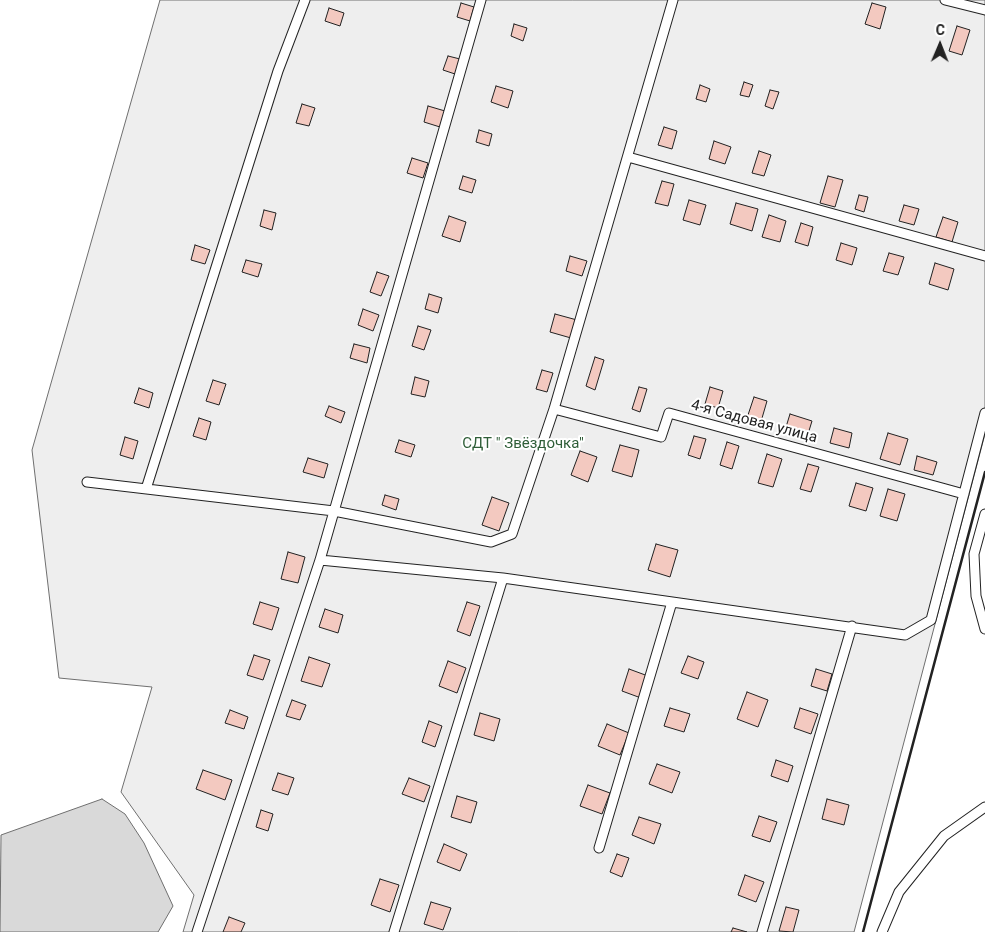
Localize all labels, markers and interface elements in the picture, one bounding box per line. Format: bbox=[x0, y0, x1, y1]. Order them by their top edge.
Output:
north arrow bbox=[915, 20, 965, 70]
text: С bbox=[936, 22, 945, 38]
street label: 4-я Садовая улица bbox=[689, 396, 819, 448]
park label: СДТ " Звёздочка" bbox=[462, 435, 584, 453]

